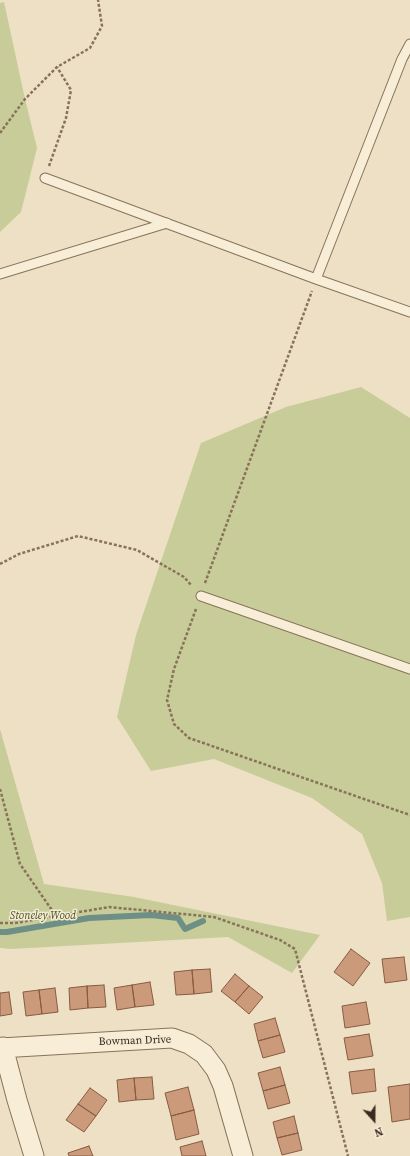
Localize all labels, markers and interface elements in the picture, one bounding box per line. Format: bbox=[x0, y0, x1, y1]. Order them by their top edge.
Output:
park label: Stoneley Wood bbox=[10, 909, 76, 923]
street label: Bowman Drive bbox=[99, 1033, 171, 1049]
north arrow bbox=[354, 1100, 394, 1140]
text: N bbox=[372, 1123, 385, 1140]

